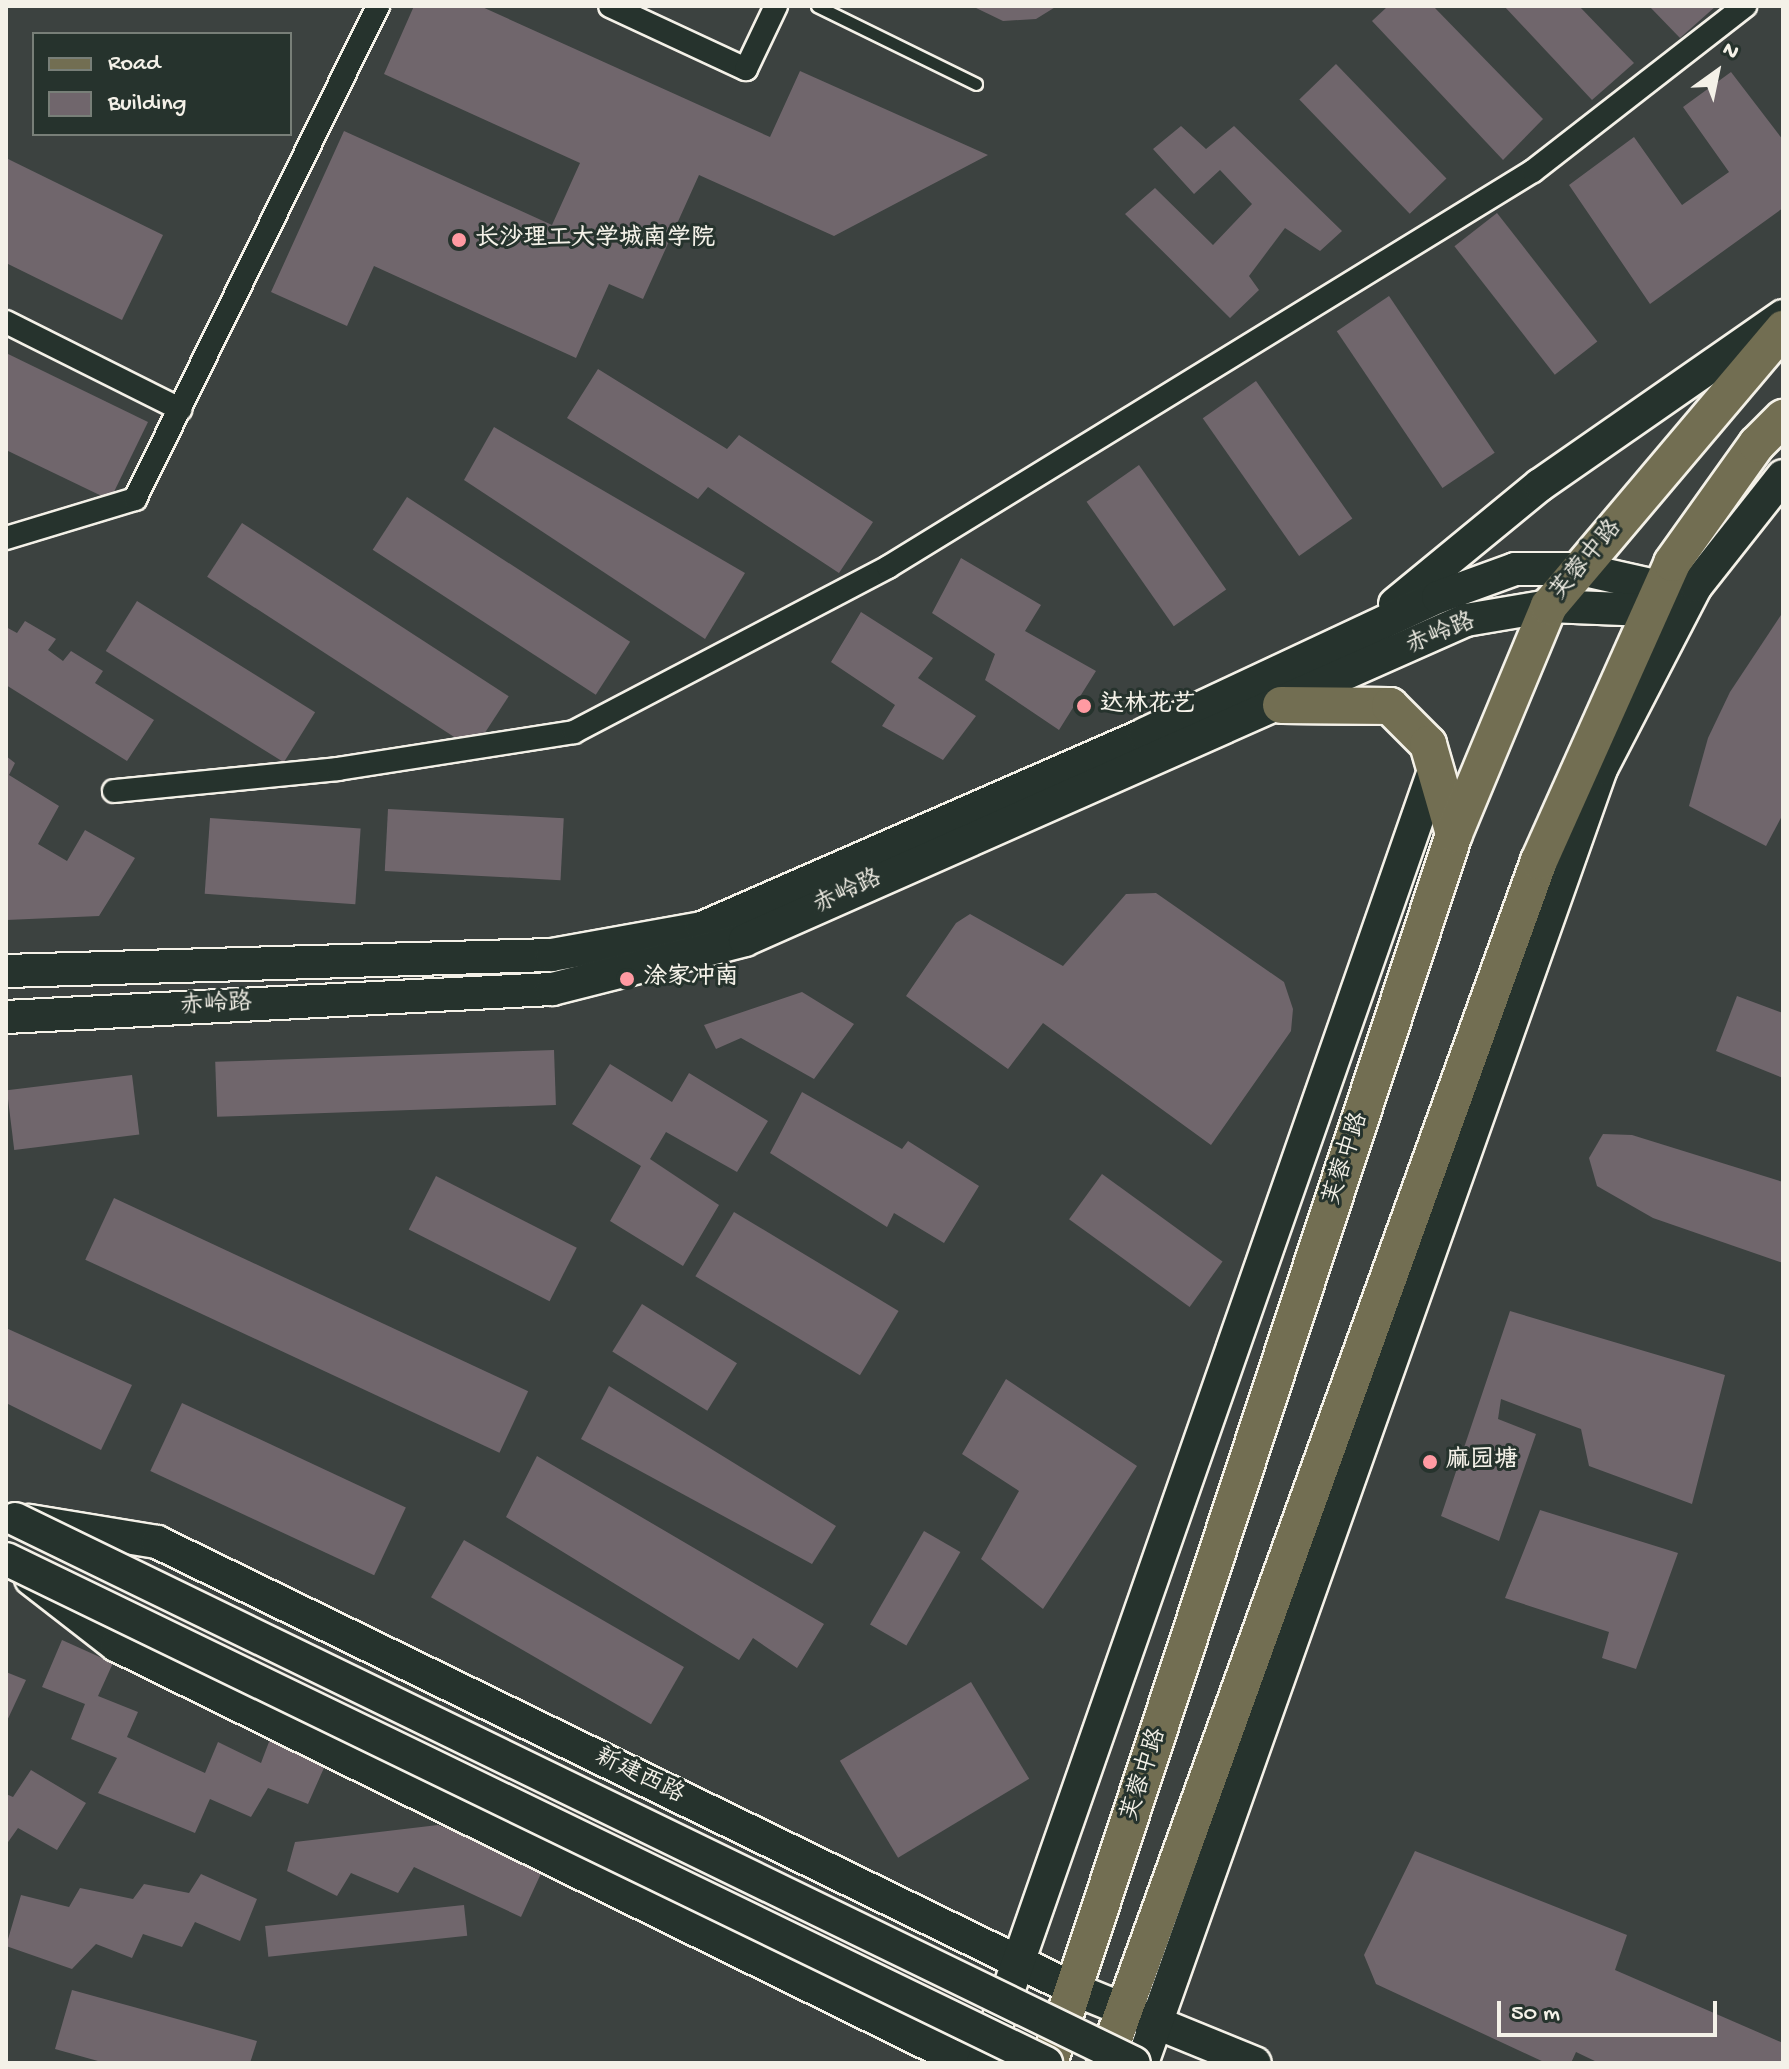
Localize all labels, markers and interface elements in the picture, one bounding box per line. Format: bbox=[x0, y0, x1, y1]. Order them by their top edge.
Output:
legend bbox=[32, 32, 292, 136]
north arrow bbox=[1677, 32, 1757, 112]
text: N bbox=[1717, 37, 1743, 67]
text: Road bbox=[108, 50, 160, 79]
text: Building bbox=[108, 90, 186, 119]
place label: 长沙理工大学城南学院 bbox=[475, 226, 715, 254]
marker: 长沙理工大学城南学院 bbox=[450, 231, 468, 249]
street label: 芙蓉中路 bbox=[1545, 515, 1629, 607]
street label: 赤岭路 bbox=[1402, 608, 1480, 662]
place label: 达林花艺 bbox=[1100, 692, 1196, 720]
marker: 达林花艺 bbox=[1075, 697, 1093, 715]
street label: 赤岭路 bbox=[809, 865, 887, 921]
place label: 涂家冲南 bbox=[643, 965, 739, 993]
marker: 涂家冲南 bbox=[618, 970, 636, 988]
street label: 赤岭路 bbox=[179, 990, 253, 1022]
street label: 芙蓉中路 bbox=[1318, 1109, 1376, 1209]
place label: 麻园塘 bbox=[1446, 1448, 1518, 1476]
marker: 麻园塘 bbox=[1421, 1453, 1439, 1471]
street label: 芙蓉中路 bbox=[1116, 1725, 1174, 1825]
street label: 新建西路 bbox=[590, 1743, 688, 1811]
scale bar bbox=[1501, 1985, 1721, 2035]
text: 50 m bbox=[1511, 2000, 1560, 2029]

